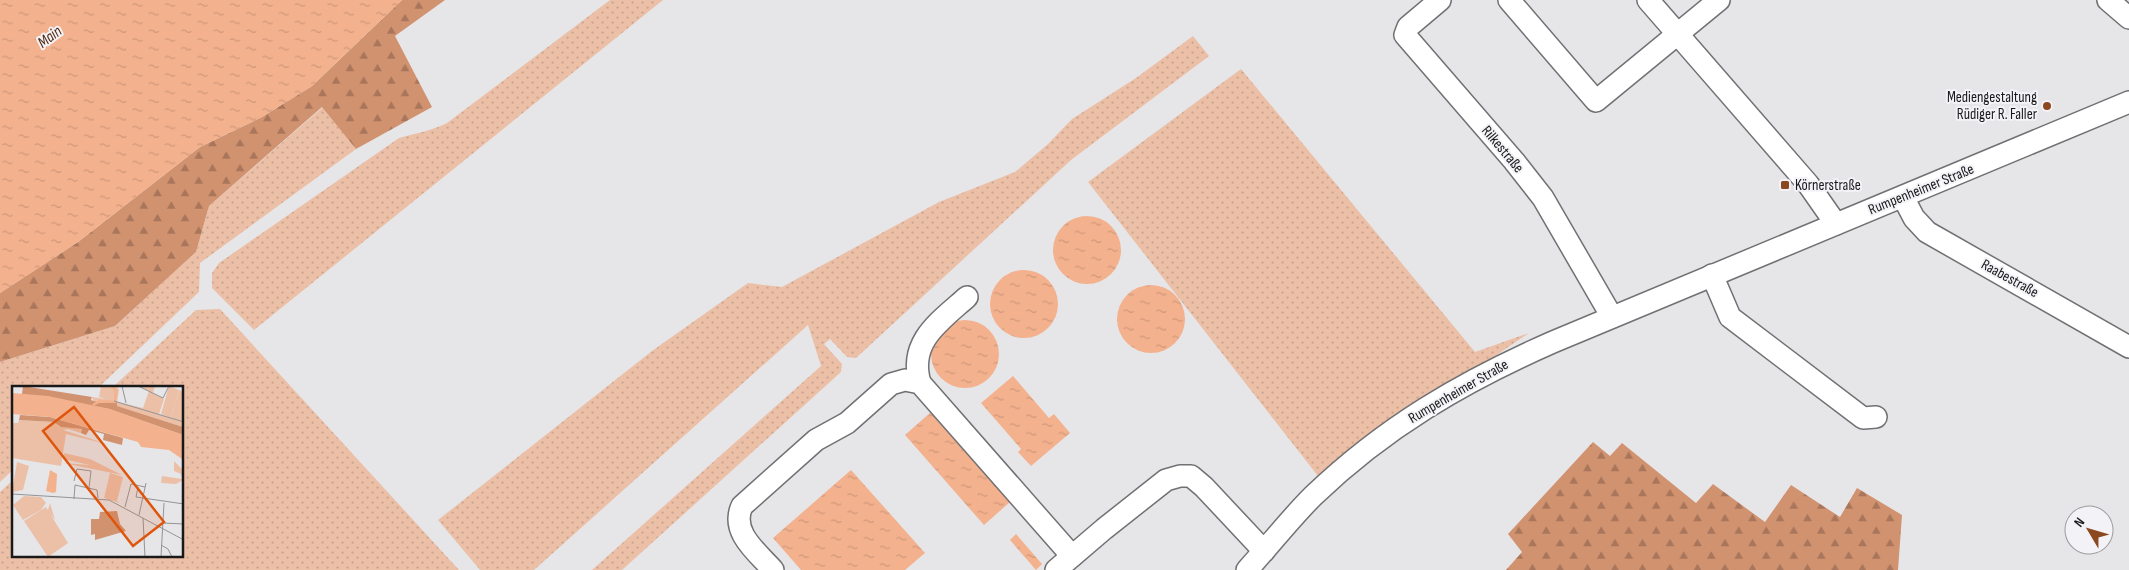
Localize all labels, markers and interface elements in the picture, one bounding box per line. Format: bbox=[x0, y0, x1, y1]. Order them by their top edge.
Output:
water label: Main bbox=[34, 22, 66, 52]
place label: Mediengestaltung Rüdiger R. Faller bbox=[1947, 88, 2038, 124]
marker: Mediengestaltung Rüdiger R. Faller bbox=[2041, 100, 2053, 112]
street label: Rilkestraße bbox=[1477, 122, 1528, 177]
street label: Rumpenheimer Straße bbox=[1866, 160, 1977, 219]
place label: Körnerstraße bbox=[1795, 176, 1861, 195]
marker: Körnerstraße bbox=[1779, 179, 1791, 191]
street label: Raabestraße bbox=[1978, 255, 2042, 302]
street label: Rumpenheimer Straße bbox=[1405, 355, 1512, 428]
inset map bbox=[12, 386, 184, 558]
north arrow bbox=[2064, 505, 2114, 555]
text: N bbox=[2070, 514, 2088, 530]

